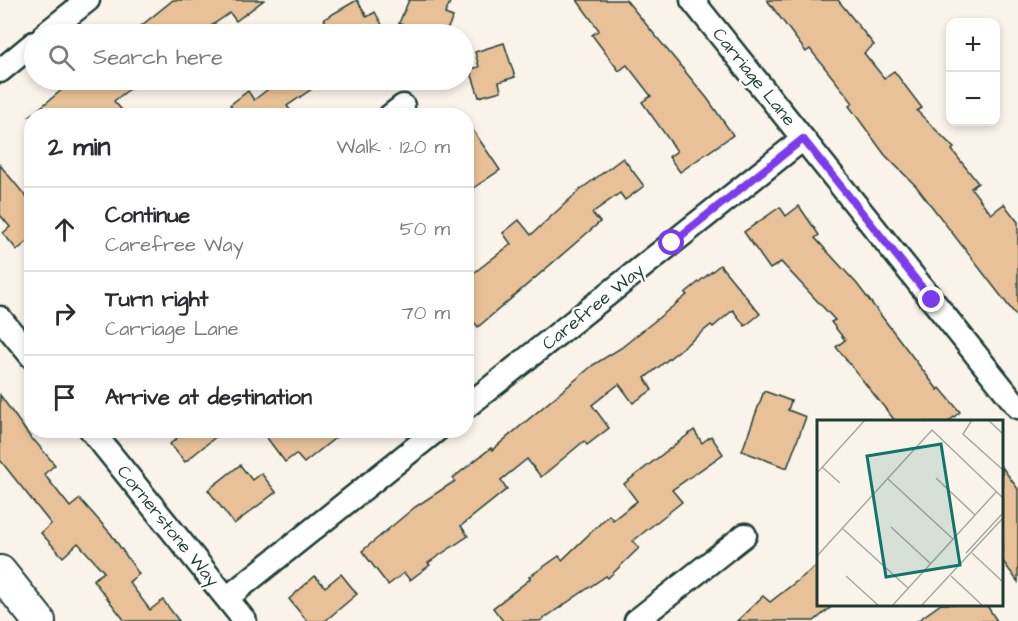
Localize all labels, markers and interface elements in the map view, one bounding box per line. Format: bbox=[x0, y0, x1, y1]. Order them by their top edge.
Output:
map controls bbox=[946, 18, 1000, 126]
button: + bbox=[946, 18, 1000, 72]
street label: Carriage Lane bbox=[706, 22, 802, 132]
search box bbox=[24, 24, 474, 90]
icon: search bbox=[45, 41, 78, 74]
text: Search here bbox=[93, 42, 223, 73]
button: − bbox=[946, 72, 1000, 126]
text: 2 min bbox=[48, 129, 110, 165]
text: Walk · 120 m bbox=[337, 133, 450, 161]
text: Continue bbox=[105, 200, 190, 231]
icon: ahead bbox=[48, 213, 81, 246]
text: 50 m bbox=[400, 215, 450, 243]
route start bbox=[658, 229, 684, 255]
text: Carefree Way bbox=[105, 231, 244, 259]
street label: Carefree Way bbox=[537, 258, 650, 357]
text: Turn right bbox=[105, 284, 208, 315]
route end bbox=[918, 286, 944, 312]
icon: right bbox=[48, 297, 81, 330]
text: 70 m bbox=[402, 299, 450, 327]
text: Carriage Lane bbox=[105, 315, 239, 343]
icon: arrive bbox=[48, 381, 81, 414]
text: Arrive at destination bbox=[105, 382, 312, 413]
inset map bbox=[817, 420, 1003, 606]
street label: Cornerstone Way bbox=[110, 460, 225, 593]

